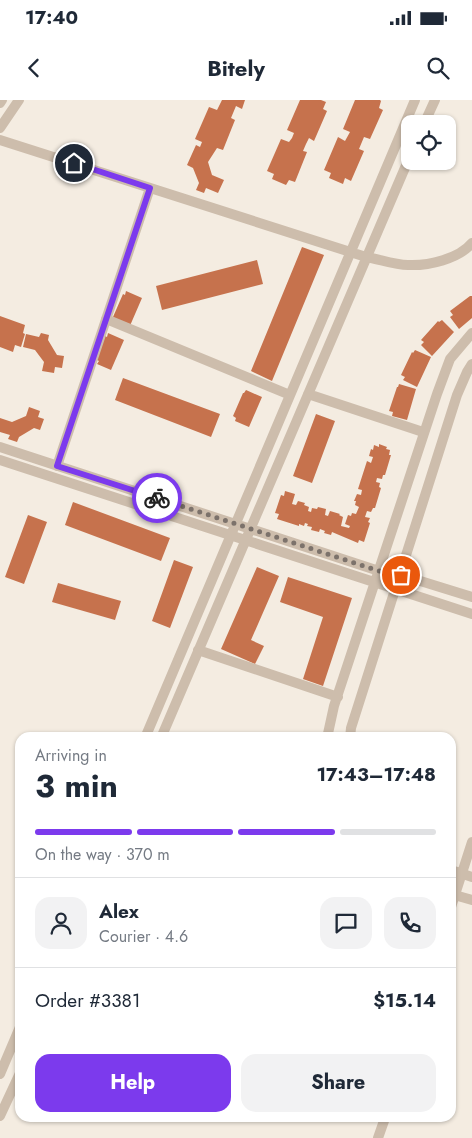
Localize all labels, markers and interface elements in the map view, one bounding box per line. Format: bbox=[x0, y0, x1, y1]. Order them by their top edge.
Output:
text: 17:40 bbox=[25, 4, 78, 31]
text: Bitely bbox=[207, 52, 265, 84]
icon: back bbox=[20, 54, 48, 82]
icon: search bbox=[424, 54, 452, 82]
map controls bbox=[401, 115, 456, 170]
button: locate bbox=[401, 115, 456, 170]
pin bbox=[53, 142, 95, 184]
icon: home bbox=[60, 149, 88, 177]
courier bbox=[132, 473, 182, 523]
icon: bike bbox=[143, 484, 171, 512]
pin bbox=[380, 554, 422, 596]
icon: bag bbox=[387, 561, 415, 589]
text: Arriving in bbox=[35, 744, 107, 767]
text: 17:43–17:48 bbox=[316, 761, 436, 788]
text: 3 min bbox=[35, 763, 118, 809]
text: On the way · 370 m bbox=[35, 843, 170, 866]
button: person bbox=[35, 897, 87, 949]
button: chat bbox=[320, 897, 372, 949]
button: phone bbox=[384, 897, 436, 949]
text: Alex bbox=[99, 898, 139, 925]
text: Courier · 4.6 bbox=[99, 925, 188, 948]
text: Order #3381 bbox=[35, 987, 141, 1014]
text: $15.14 bbox=[373, 987, 436, 1014]
button: Help bbox=[35, 1054, 231, 1112]
button: Share bbox=[241, 1054, 436, 1112]

